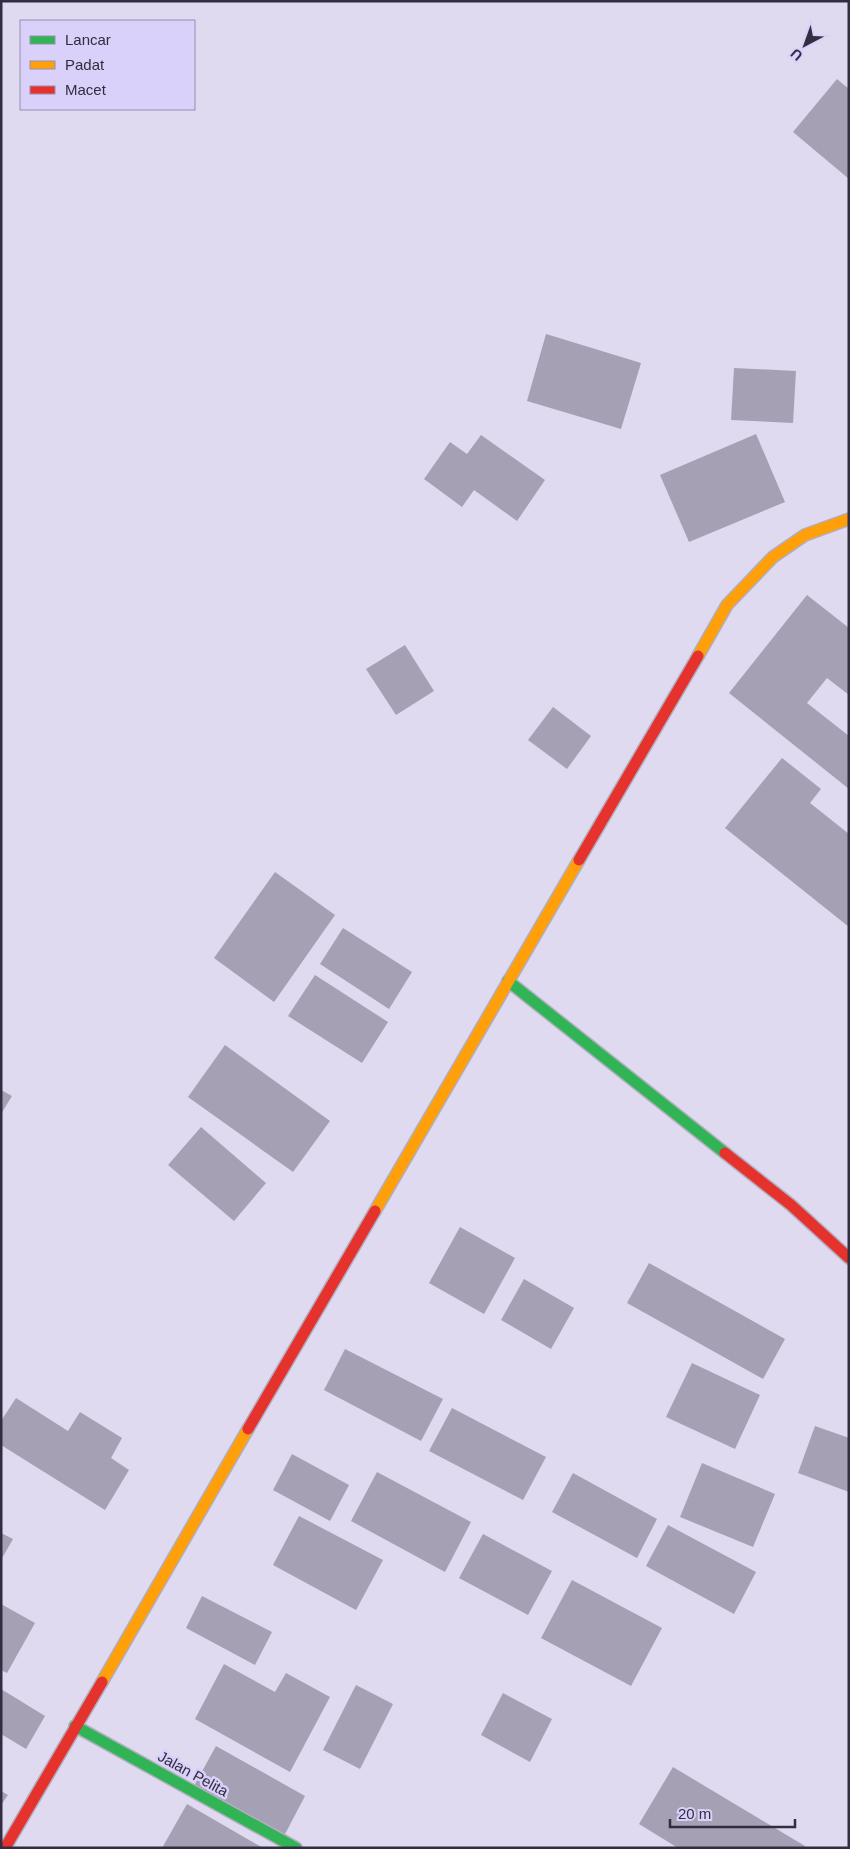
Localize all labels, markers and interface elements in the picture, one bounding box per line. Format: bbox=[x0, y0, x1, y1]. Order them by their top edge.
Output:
legend bbox=[20, 20, 195, 110]
north arrow bbox=[780, 20, 830, 70]
text: Lancar bbox=[65, 31, 111, 48]
text: U bbox=[787, 45, 806, 64]
text: Padat bbox=[65, 56, 105, 73]
text: Macet bbox=[65, 81, 107, 98]
street label: Jalan Pelita bbox=[155, 1747, 232, 1800]
scale bar bbox=[670, 1796, 795, 1828]
text: 20 m bbox=[678, 1805, 711, 1822]

